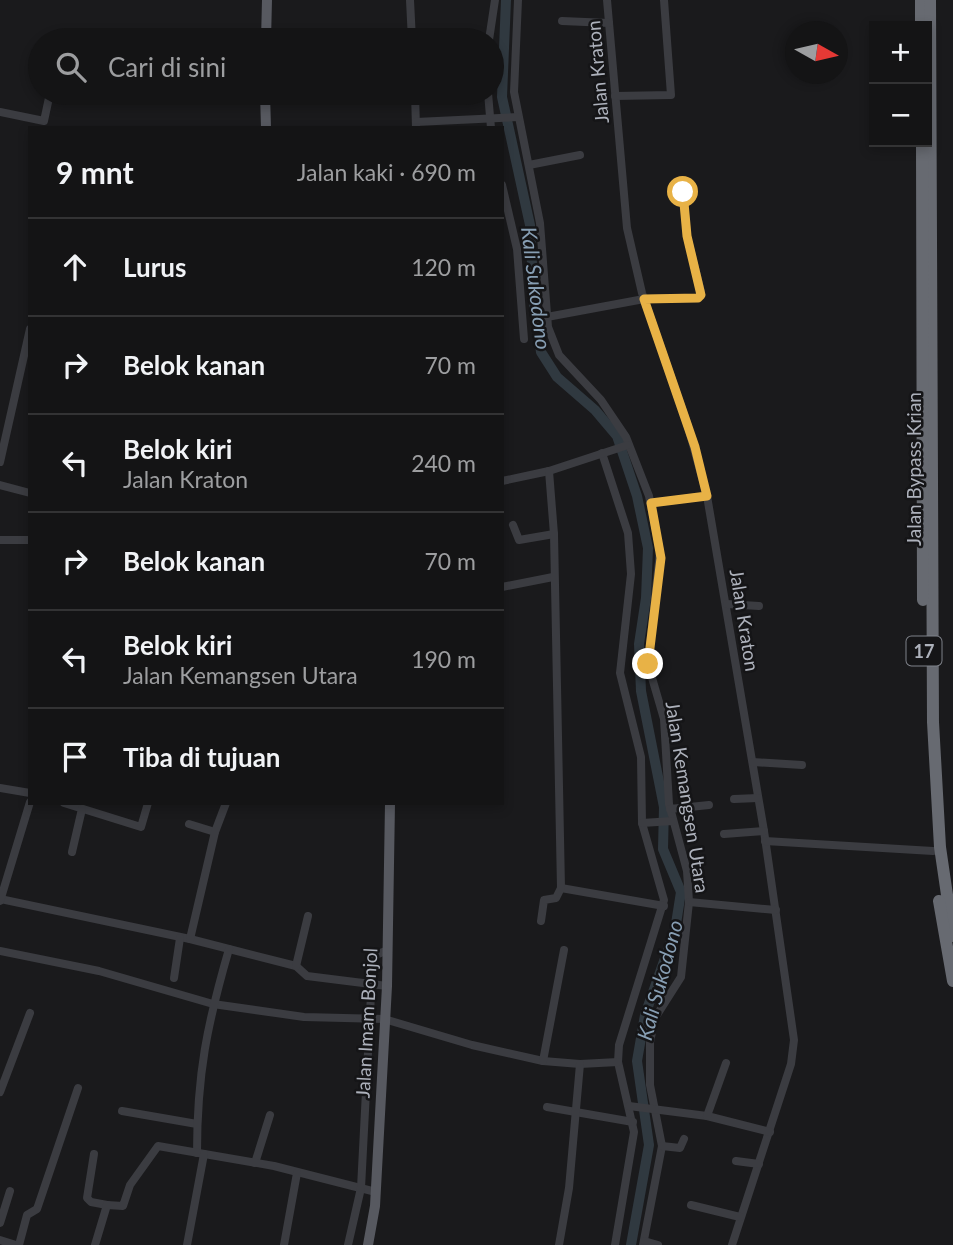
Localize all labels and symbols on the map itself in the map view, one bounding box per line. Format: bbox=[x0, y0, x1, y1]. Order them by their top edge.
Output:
street label: Jalan Kraton bbox=[581, 20, 613, 124]
north arrow bbox=[785, 21, 848, 84]
route start bbox=[667, 176, 698, 207]
water label: Kali Sukodono bbox=[517, 225, 557, 351]
street label: Jalan Bypass Krian bbox=[902, 392, 925, 546]
street label: Jalan Kraton bbox=[726, 567, 764, 673]
road number: 17 bbox=[906, 636, 942, 666]
route end bbox=[632, 648, 663, 679]
street label: Jalan Kemangsen Utara bbox=[661, 699, 715, 895]
water label: Kali Sukodono bbox=[631, 917, 687, 1043]
street label: Jalan Imam Bonjol bbox=[351, 947, 381, 1099]

